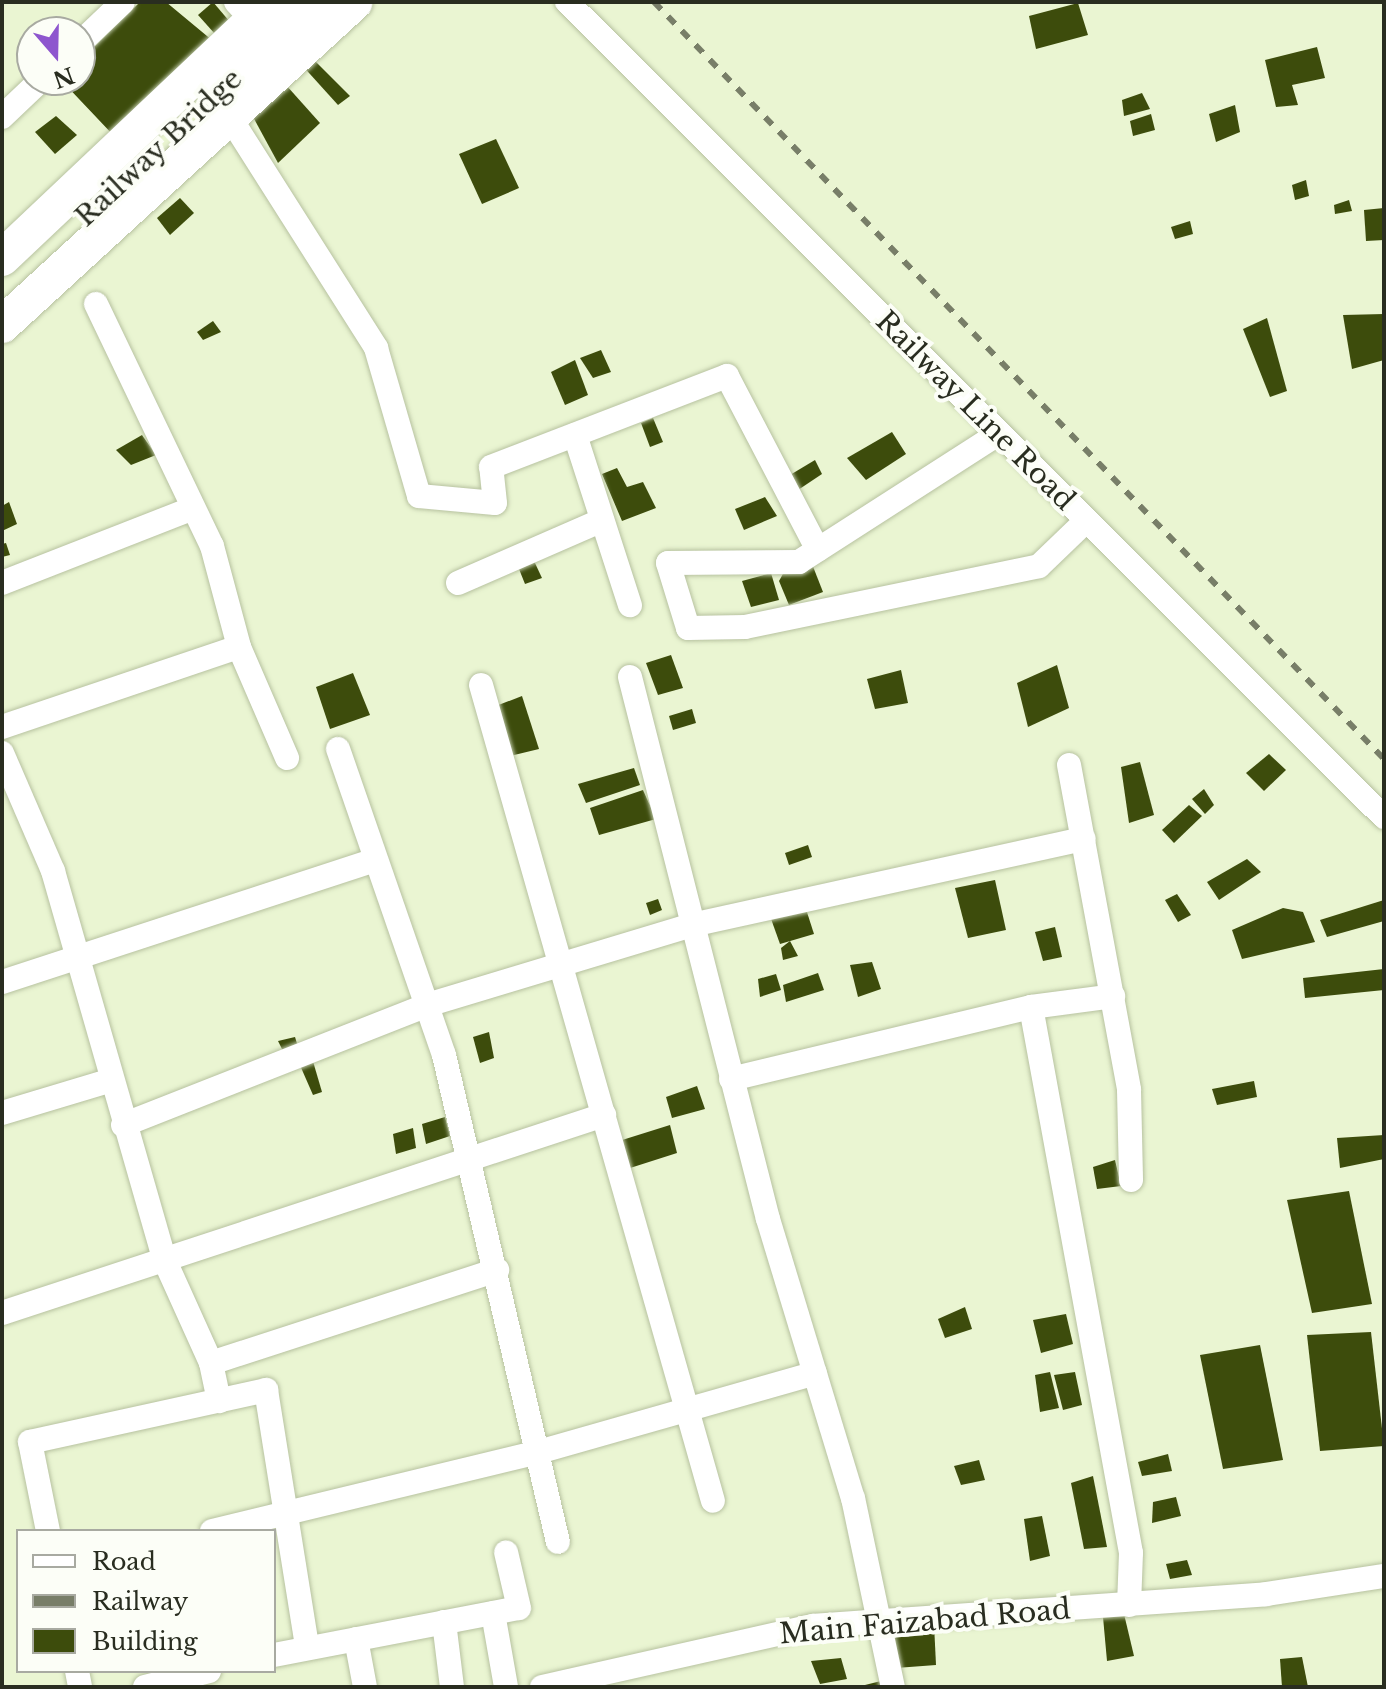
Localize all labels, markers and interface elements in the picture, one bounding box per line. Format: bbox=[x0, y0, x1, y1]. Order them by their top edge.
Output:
north arrow bbox=[16, 16, 96, 96]
text: N bbox=[49, 61, 78, 93]
street label: Railway Bridge bbox=[68, 62, 250, 234]
street label: Railway Line Road bbox=[868, 304, 1082, 518]
legend bbox=[16, 1529, 276, 1673]
text: Road bbox=[92, 1547, 156, 1576]
text: Railway bbox=[92, 1587, 188, 1616]
street label: Main Faizabad Road bbox=[778, 1593, 1072, 1651]
text: Building bbox=[92, 1627, 198, 1656]

